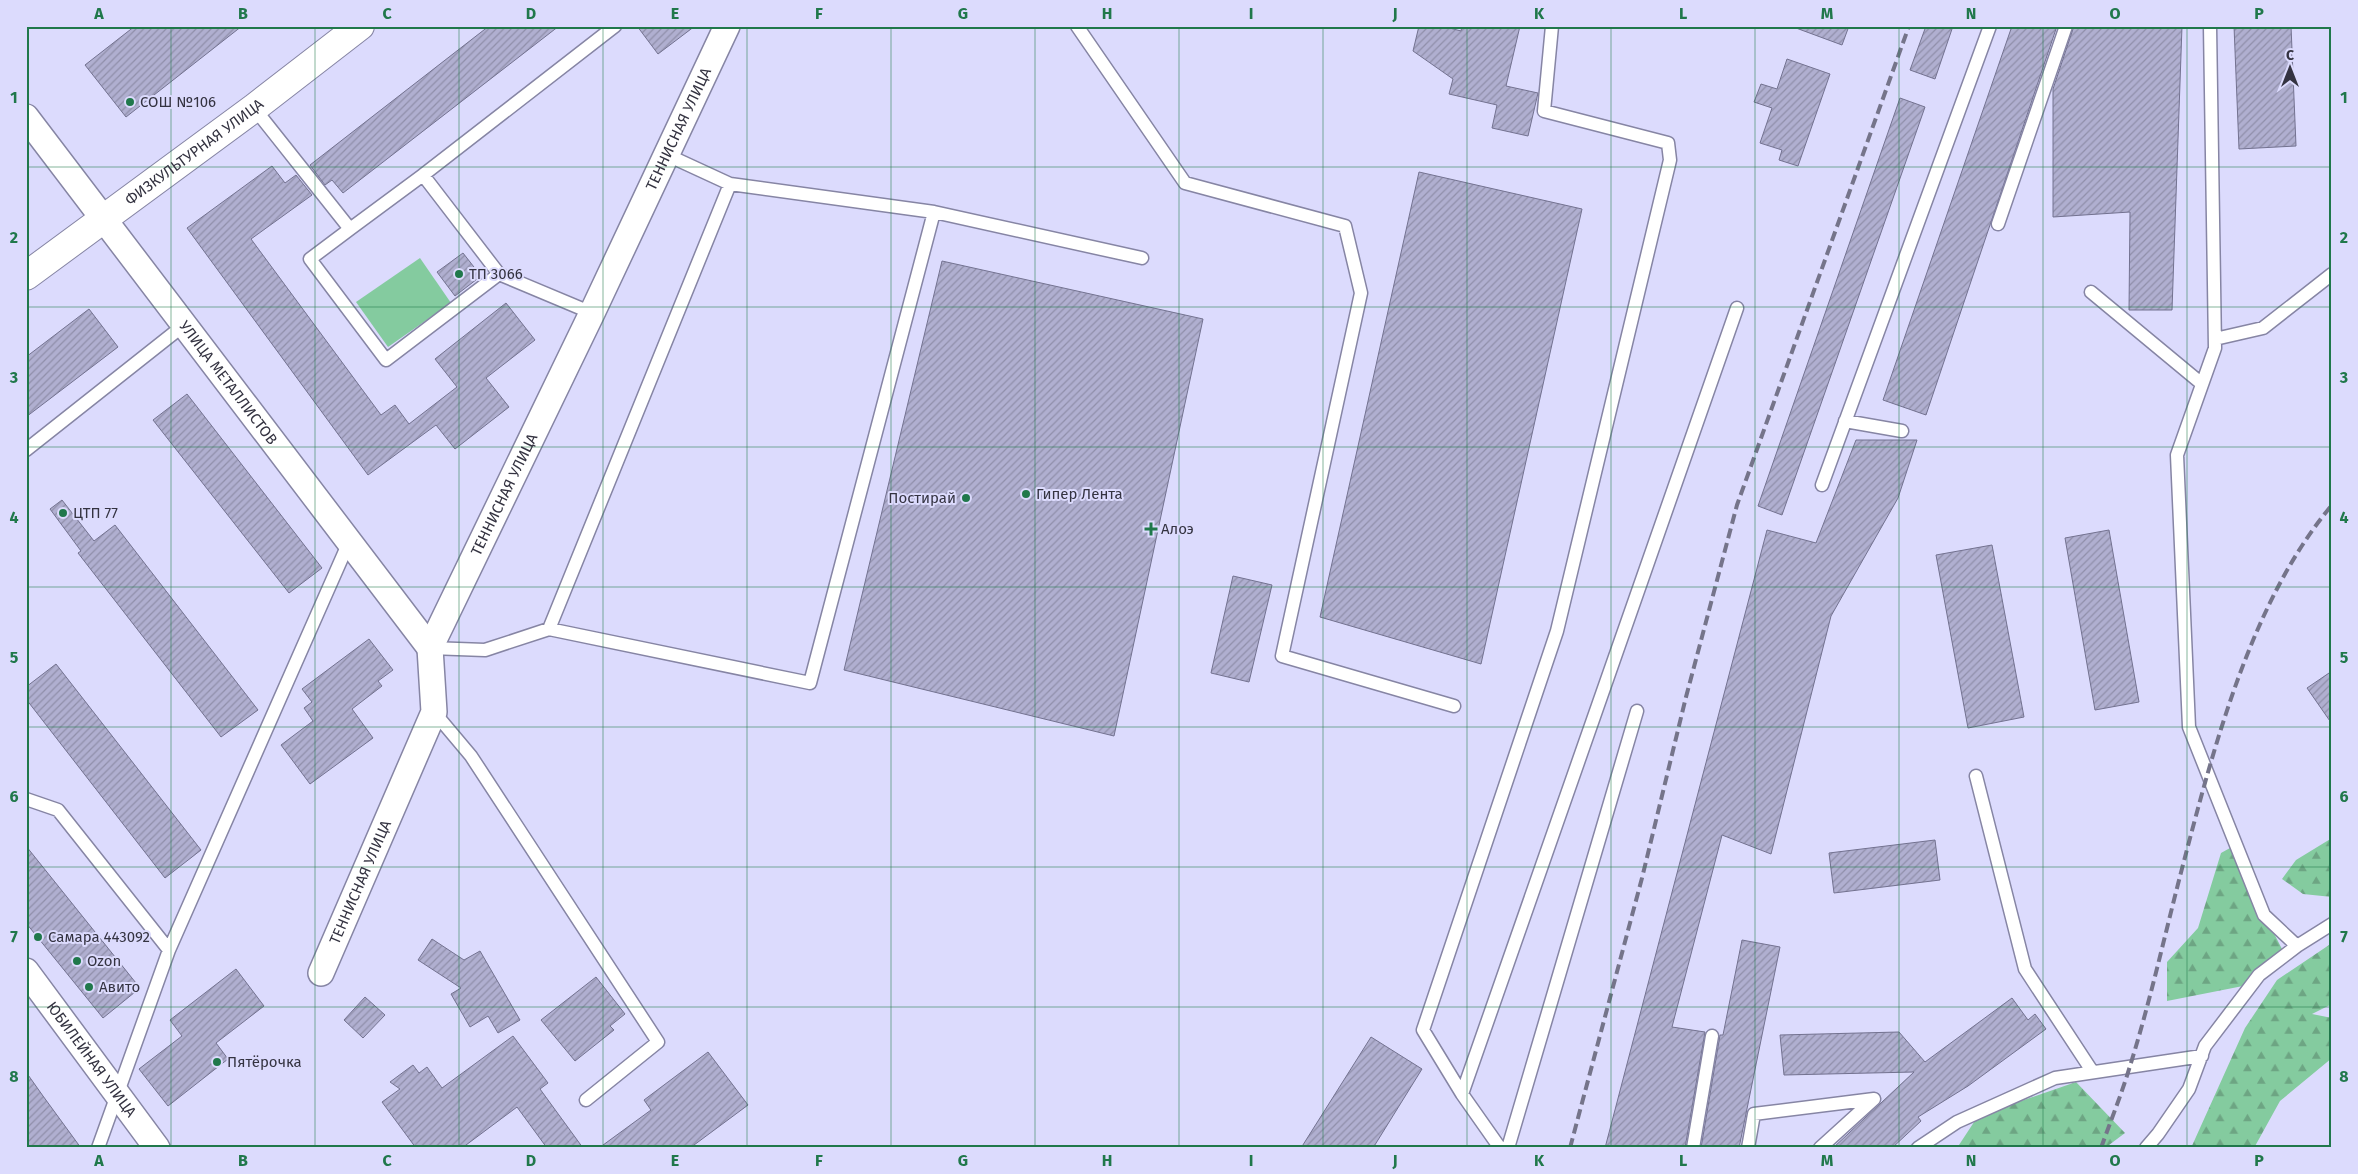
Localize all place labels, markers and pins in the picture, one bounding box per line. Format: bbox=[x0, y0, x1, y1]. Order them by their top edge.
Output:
place label: СОШ №106 bbox=[140, 93, 216, 111]
marker: СОШ №106 bbox=[124, 96, 136, 108]
place label: ТП 3066 bbox=[469, 265, 523, 283]
marker: ТП 3066 bbox=[453, 268, 465, 280]
place label: Гипер Лента bbox=[1036, 485, 1123, 503]
marker: Гипер Лента bbox=[1020, 488, 1032, 500]
place label: Постирай bbox=[888, 489, 956, 507]
marker: Постирай bbox=[960, 492, 972, 504]
place label: ЦТП 77 bbox=[73, 504, 118, 522]
marker: ЦТП 77 bbox=[57, 507, 69, 519]
place label: Алоэ bbox=[1161, 520, 1194, 538]
marker: Алоэ bbox=[1145, 523, 1157, 535]
place label: Самара 443092 bbox=[48, 928, 150, 946]
marker: Самара 443092 bbox=[32, 931, 44, 943]
place label: Ozon bbox=[87, 952, 121, 970]
marker: Ozon bbox=[71, 955, 83, 967]
place label: Авито bbox=[99, 978, 140, 996]
marker: Авито bbox=[83, 981, 95, 993]
place label: Пятёрочка bbox=[227, 1053, 302, 1071]
marker: Пятёрочка bbox=[211, 1056, 223, 1068]

